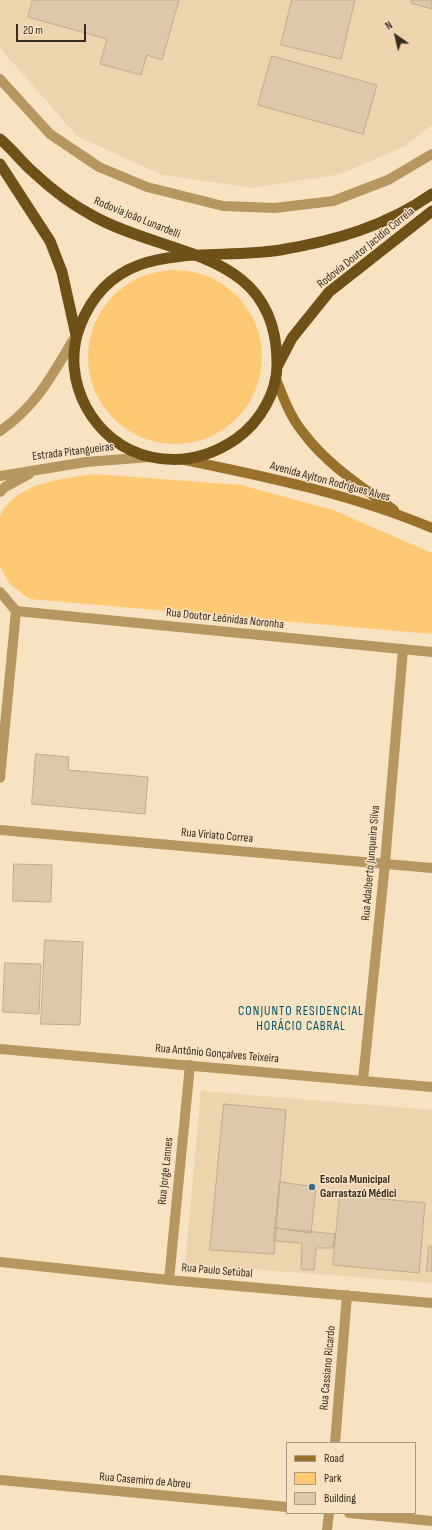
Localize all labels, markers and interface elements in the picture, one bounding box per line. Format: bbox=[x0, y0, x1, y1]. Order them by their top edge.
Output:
scale bar bbox=[18, 16, 88, 42]
north arrow bbox=[376, 16, 416, 56]
text: N bbox=[383, 19, 395, 33]
text: 20 m bbox=[23, 23, 43, 38]
street label: Rodovia João Lunardelli bbox=[92, 194, 182, 242]
street label: Rodovia Doutor Jacídio Correia bbox=[315, 204, 417, 292]
street label: Estrada Pitangueiras bbox=[31, 440, 115, 464]
street label: Avenida Aylton Rodrigues Alves bbox=[268, 459, 392, 505]
street label: Rua Doutor Leônidas Noronha bbox=[165, 606, 285, 632]
street label: Rua Adalberto Junqueira Silva bbox=[359, 805, 383, 921]
street label: Rua Viriato Correa bbox=[180, 826, 254, 846]
district label: CONJUNTO RESIDENCIAL HORÁCIO CABRAL bbox=[238, 1004, 364, 1035]
street label: Rua Antônio Gonçalves Teixeira bbox=[155, 1041, 279, 1067]
street label: Rua Jorge Lannes bbox=[155, 1137, 177, 1205]
place label: Escola Municipal Garrastazú Médici bbox=[320, 1173, 396, 1201]
marker: Escola Municipal Garrastazú Médici bbox=[307, 1182, 317, 1192]
street label: Rua Paulo Setúbal bbox=[181, 1261, 253, 1281]
street label: Rua Cassiano Ricardo bbox=[317, 1325, 339, 1411]
legend bbox=[286, 1442, 416, 1514]
text: Road bbox=[324, 1451, 344, 1466]
street label: Rua Casemiro de Abreu bbox=[99, 1470, 191, 1492]
text: Park bbox=[324, 1471, 342, 1486]
text: Building bbox=[324, 1491, 356, 1506]

